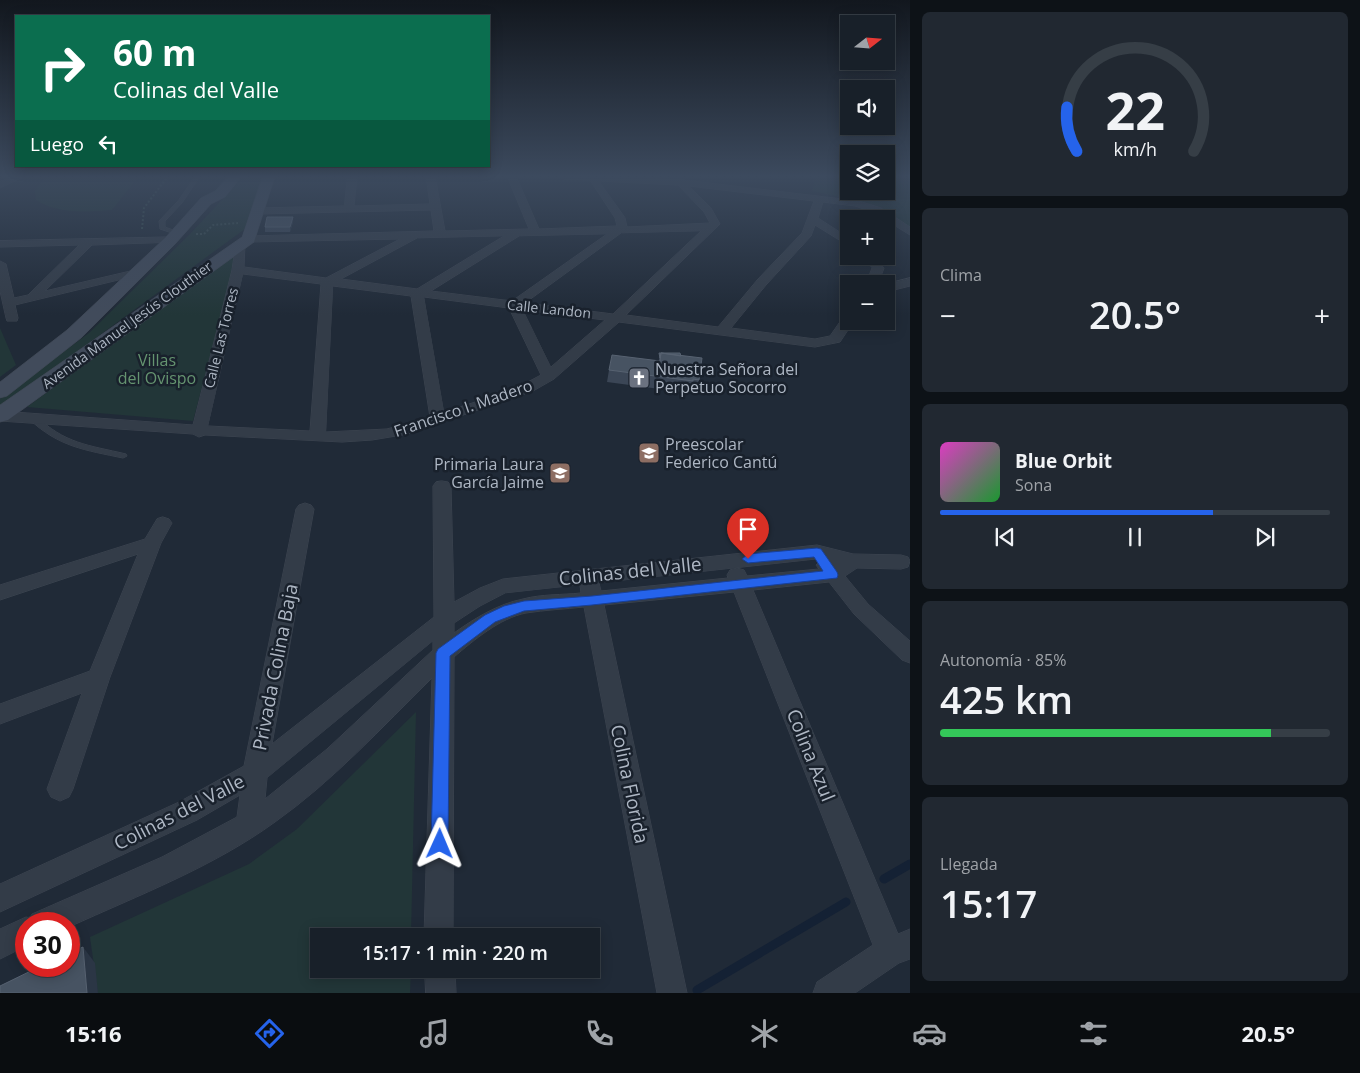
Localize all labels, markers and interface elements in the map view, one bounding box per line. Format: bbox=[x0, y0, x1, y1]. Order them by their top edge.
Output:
north arrow bbox=[840, 15, 895, 70]
map controls bbox=[840, 15, 895, 330]
text: 60 m bbox=[113, 29, 196, 76]
icon: right bbox=[30, 35, 95, 100]
text: Colinas del Valle bbox=[113, 74, 279, 104]
text: 22 bbox=[1105, 74, 1165, 145]
button: sound bbox=[840, 80, 895, 135]
icon: left bbox=[94, 130, 122, 158]
text: Luego bbox=[30, 131, 84, 157]
text: km/h bbox=[1113, 137, 1157, 161]
button: layers bbox=[840, 145, 895, 200]
button: + bbox=[840, 210, 895, 265]
street label: Avenida Manuel Jesús Clouthier bbox=[38, 256, 216, 393]
text: Clima bbox=[940, 264, 982, 286]
button: − bbox=[840, 275, 895, 330]
street label: Calle Las Torres bbox=[199, 285, 242, 390]
text: 20.5° bbox=[1089, 288, 1181, 340]
street label: Calle Landon bbox=[506, 295, 592, 322]
text: − bbox=[940, 296, 956, 334]
text: + bbox=[1314, 296, 1330, 334]
park label: Villas del Ovispo bbox=[118, 349, 196, 389]
place label: Nuestra Señora del Perpetuo Socorro bbox=[655, 358, 798, 398]
church icon: Nuestra Señora del Perpetuo Socorro bbox=[627, 366, 651, 390]
street label: Francisco I. Madero bbox=[391, 374, 535, 442]
place label: Preescolar Federico Cantú bbox=[665, 433, 777, 473]
school or university icon: Preescolar Federico Cantú bbox=[637, 441, 661, 465]
text: Blue Orbit bbox=[1015, 448, 1112, 474]
place label: Primaria Laura García Jaime bbox=[434, 453, 544, 493]
school or university icon: Primaria Laura García Jaime bbox=[548, 461, 572, 485]
text: Sona bbox=[1015, 474, 1052, 496]
pin bbox=[727, 508, 769, 559]
icon: arrive bbox=[734, 515, 762, 543]
icon: previous bbox=[991, 523, 1019, 551]
icon: pause bbox=[1121, 523, 1149, 551]
icon: next bbox=[1251, 523, 1279, 551]
street label: Colinas del Valle bbox=[557, 551, 703, 591]
street label: Privada Colina Baja bbox=[246, 581, 304, 753]
text: Autonomía · 85% bbox=[940, 649, 1066, 671]
text: 425 km bbox=[940, 673, 1073, 725]
street label: Colina Azul bbox=[781, 705, 841, 805]
street label: Colina Florida bbox=[605, 722, 655, 846]
street label: Colinas del Valle bbox=[109, 768, 249, 856]
position arrow bbox=[413, 817, 465, 869]
text: Llegada bbox=[940, 853, 998, 875]
text: 15:17 bbox=[940, 877, 1037, 929]
speed limit sign: 30 bbox=[15, 912, 80, 977]
text: 15:17 · 1 min · 220 m bbox=[362, 940, 548, 966]
icon: directions bbox=[252, 1016, 287, 1051]
icon: music bbox=[417, 1016, 452, 1051]
icon: phone bbox=[582, 1016, 617, 1051]
icon: climate bbox=[747, 1016, 782, 1051]
icon: car bbox=[912, 1016, 947, 1051]
icon: filters bbox=[1076, 1016, 1111, 1051]
text: 15:16 bbox=[65, 1018, 122, 1048]
text: 20.5° bbox=[1241, 1018, 1295, 1048]

